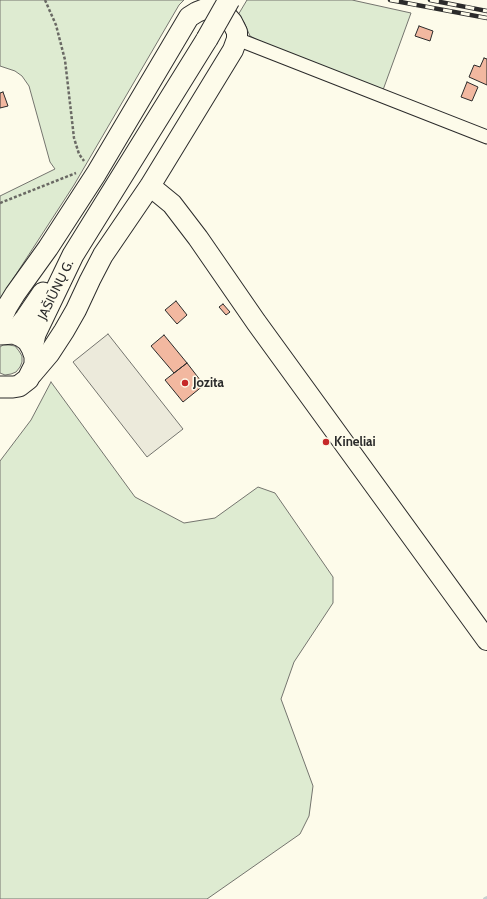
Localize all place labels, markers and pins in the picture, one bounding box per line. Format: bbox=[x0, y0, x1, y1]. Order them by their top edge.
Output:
place label: Jozita bbox=[193, 375, 224, 391]
marker: Jozita bbox=[180, 378, 190, 388]
place label: Kineliai bbox=[334, 434, 376, 450]
marker: Kineliai bbox=[321, 437, 331, 447]

